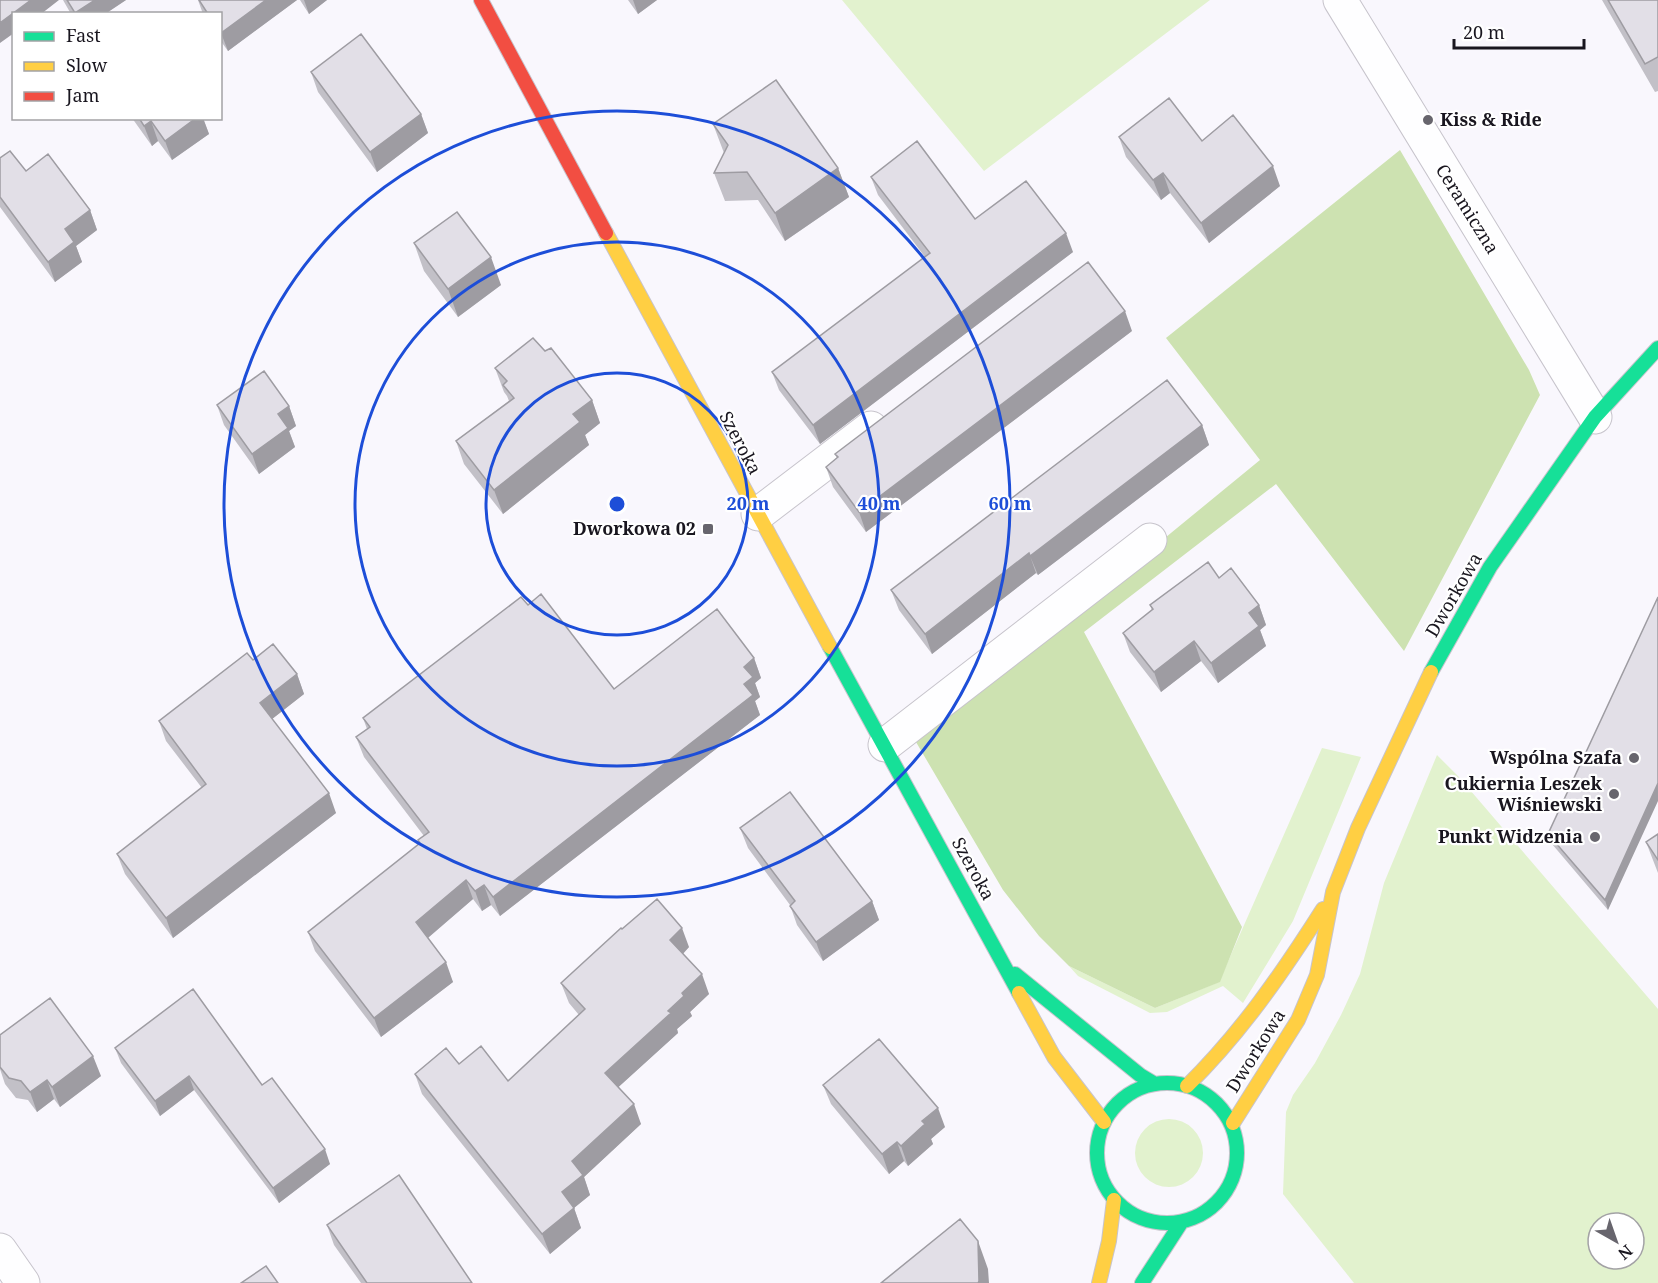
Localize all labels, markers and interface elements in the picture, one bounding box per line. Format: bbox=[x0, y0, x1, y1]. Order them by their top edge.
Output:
legend bbox=[12, 12, 222, 120]
scale bar bbox=[1454, 12, 1584, 50]
text: 20 m bbox=[1463, 20, 1505, 44]
text: Fast bbox=[66, 23, 101, 47]
text: Slow bbox=[66, 53, 108, 77]
text: Jam bbox=[65, 83, 100, 107]
place label: Kiss & Ride bbox=[1440, 107, 1542, 131]
marker: Kiss & Ride bbox=[1421, 113, 1435, 127]
street label: Ceramiczna bbox=[1431, 159, 1505, 258]
street label: Szeroka bbox=[714, 407, 767, 478]
text: 20 m bbox=[727, 491, 770, 515]
text: 40 m bbox=[858, 491, 901, 515]
text: 60 m bbox=[989, 491, 1032, 515]
centre of rings bbox=[607, 494, 627, 514]
place label: Dworkowa 02 bbox=[573, 516, 696, 540]
marker: Dworkowa 02 bbox=[701, 522, 715, 536]
street label: Dworkowa bbox=[1419, 548, 1487, 641]
place label: Wspólna Szafa bbox=[1490, 745, 1622, 769]
marker: Wspólna Szafa bbox=[1627, 751, 1641, 765]
place label: Cukiernia Leszek Wiśniewski bbox=[1445, 771, 1603, 816]
marker: Cukiernia Leszek Wiśniewski bbox=[1607, 787, 1621, 801]
place label: Punkt Widzenia bbox=[1438, 824, 1583, 848]
marker: Punkt Widzenia bbox=[1588, 830, 1602, 844]
street label: Szeroka bbox=[947, 833, 1001, 904]
street label: Dworkowa bbox=[1220, 1004, 1290, 1097]
north arrow bbox=[1586, 1211, 1646, 1271]
text: N bbox=[1613, 1240, 1638, 1265]

